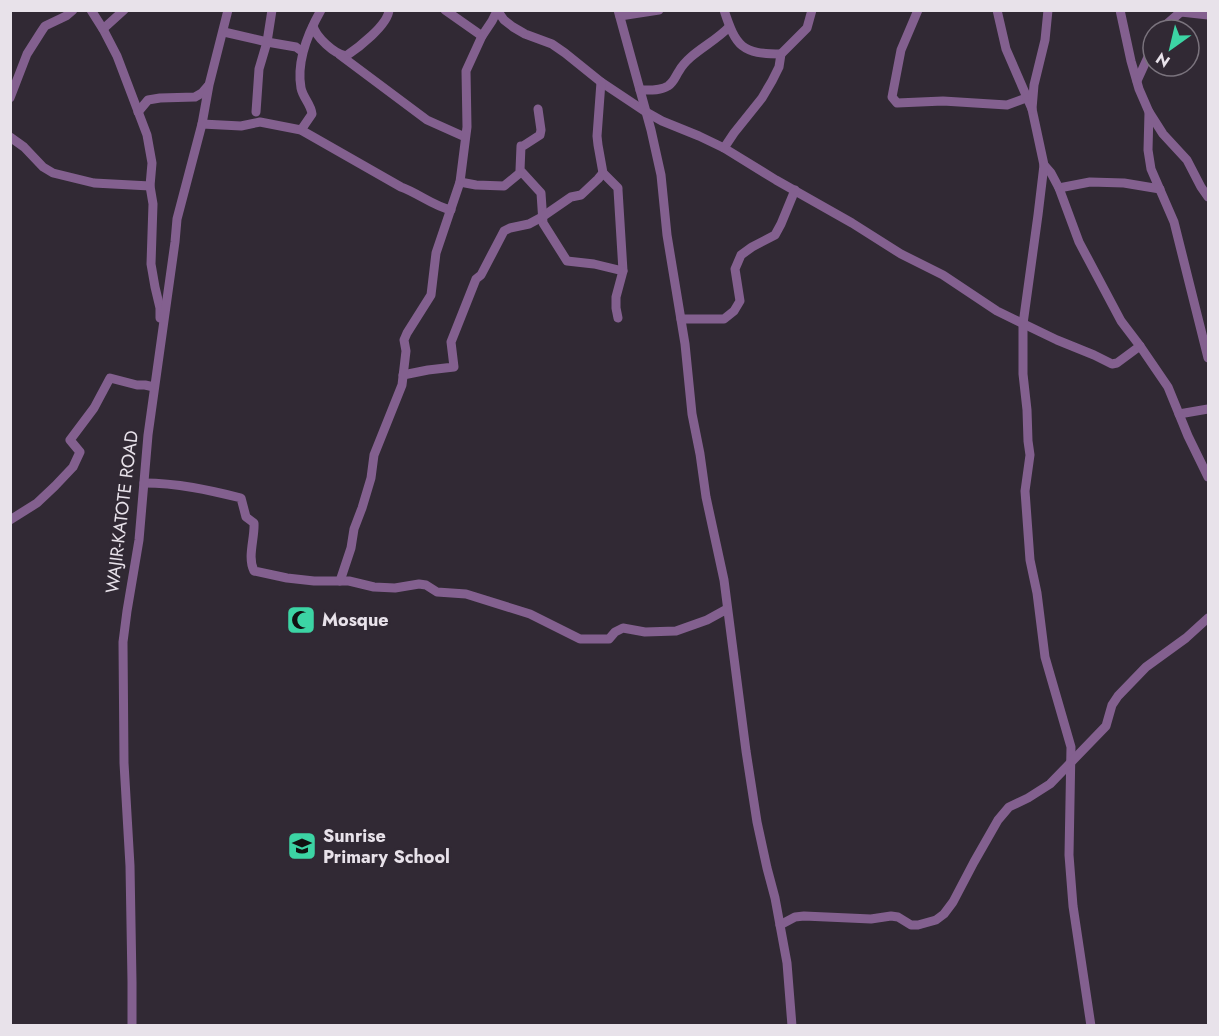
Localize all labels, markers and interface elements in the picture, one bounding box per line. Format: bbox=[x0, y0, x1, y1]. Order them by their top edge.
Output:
north arrow bbox=[1141, 18, 1201, 78]
text: N bbox=[1151, 47, 1175, 73]
street label: WAJIR-KATOTE ROAD bbox=[99, 429, 145, 595]
mosque icon: Mosque bbox=[285, 604, 317, 636]
place label: Mosque bbox=[322, 607, 389, 633]
place label: Sunrise Primary School bbox=[323, 823, 450, 870]
school or university icon: Sunrise Primary School bbox=[286, 830, 318, 862]

